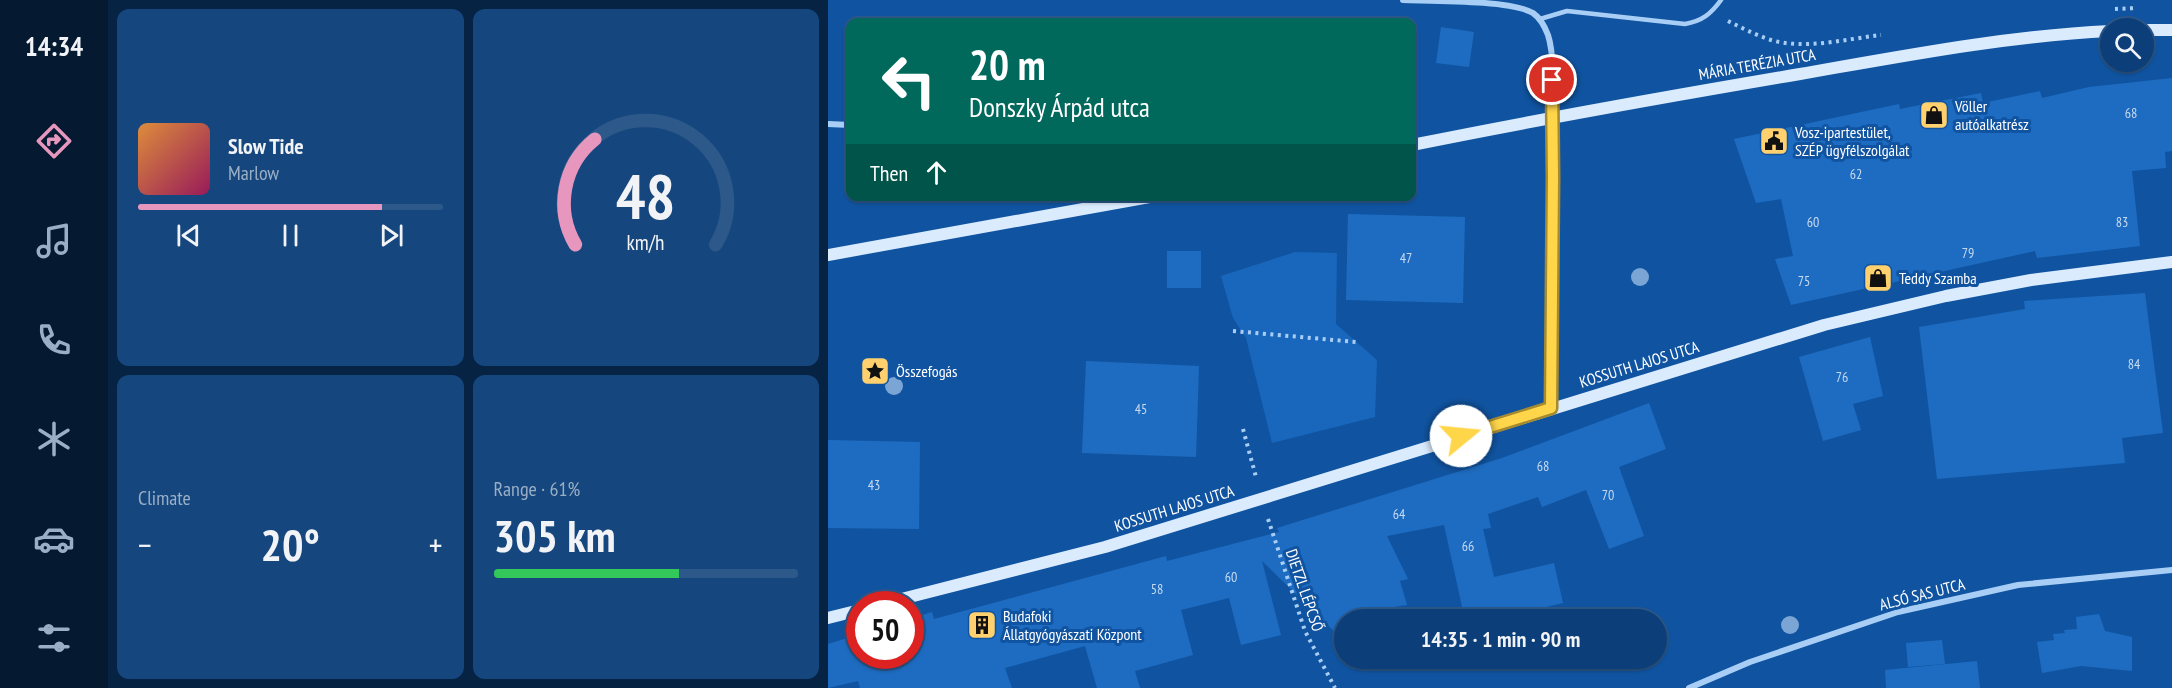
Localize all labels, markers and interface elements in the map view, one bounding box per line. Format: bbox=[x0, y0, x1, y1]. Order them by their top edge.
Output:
map controls bbox=[2100, 18, 2154, 72]
button: search bbox=[2100, 18, 2154, 72]
text: 14:34 bbox=[25, 29, 83, 63]
text: 20 m bbox=[969, 37, 1046, 92]
icon: left bbox=[870, 42, 948, 120]
street label: MÁRIA TERÉZIA UTCA bbox=[1697, 44, 1817, 84]
pin bbox=[1526, 54, 1577, 105]
icon: arrive bbox=[1535, 63, 1568, 96]
text: Donszky Árpád utca bbox=[969, 90, 1150, 124]
place label: Völler autóalkatrész bbox=[1954, 96, 2029, 134]
shop icon: Völler autóalkatrész bbox=[1918, 99, 1950, 131]
house number: 68 bbox=[2125, 104, 2137, 122]
icon: directions bbox=[33, 120, 75, 162]
place label: Vosz-ipartestület, SZÉP ügyfélszolgálat bbox=[1794, 122, 1910, 160]
public building icon: Vosz-ipartestület, SZÉP ügyfélszolgálat bbox=[1758, 125, 1790, 157]
text: Slow Tide bbox=[228, 132, 304, 160]
text: 48 bbox=[616, 155, 676, 236]
icon: ahead bbox=[920, 156, 953, 189]
text: Then bbox=[870, 159, 908, 187]
text: Marlow bbox=[228, 160, 279, 186]
house number: 62 bbox=[1850, 165, 1862, 183]
house number: 60 bbox=[1807, 213, 1819, 231]
house number: 83 bbox=[2116, 213, 2128, 231]
icon: previous bbox=[172, 219, 205, 252]
icon: pause bbox=[274, 219, 307, 252]
icon: next bbox=[375, 219, 408, 252]
icon: music bbox=[33, 220, 75, 262]
text: km/h bbox=[627, 228, 665, 256]
house number: 79 bbox=[1962, 244, 1974, 262]
house number: 47 bbox=[1400, 249, 1412, 267]
shop icon: Teddy Szamba bbox=[1862, 262, 1894, 294]
place label: Teddy Szamba bbox=[1899, 268, 1977, 288]
house number: 75 bbox=[1798, 272, 1810, 290]
icon: phone bbox=[33, 319, 75, 361]
street label: KOSSUTH LAJOS UTCA bbox=[1577, 336, 1702, 392]
place icon: Összefogás bbox=[859, 355, 891, 387]
house number: 84 bbox=[2128, 355, 2141, 373]
place label: Összefogás bbox=[896, 361, 957, 381]
house number: 76 bbox=[1836, 368, 1848, 386]
house number: 45 bbox=[1135, 400, 1147, 418]
position arrow bbox=[1429, 404, 1493, 468]
icon: climate bbox=[33, 418, 75, 460]
house number: 68 bbox=[1537, 457, 1549, 475]
text: Range · 61% bbox=[494, 476, 580, 502]
house number: 43 bbox=[868, 476, 880, 494]
street label: KOSSUTH LAJOS UTCA bbox=[1112, 480, 1237, 536]
text: Climate bbox=[138, 485, 191, 511]
house number: 70 bbox=[1602, 486, 1614, 504]
house number: 64 bbox=[1393, 505, 1406, 523]
text: 305 km bbox=[494, 506, 616, 564]
text: 20° bbox=[261, 515, 320, 573]
icon: car bbox=[33, 518, 75, 560]
text: − bbox=[138, 523, 152, 566]
text: + bbox=[429, 523, 443, 566]
house number: 66 bbox=[1462, 537, 1474, 555]
street label: DIETZL LÉPCSŐ bbox=[1282, 546, 1328, 634]
house number: 60 bbox=[1225, 568, 1237, 586]
street label: ALSÓ SAS UTCA bbox=[1877, 574, 1967, 614]
house number: 58 bbox=[1151, 580, 1163, 598]
speed limit sign: 50 bbox=[846, 591, 924, 669]
place label: Budafoki Állatgyógyászati Központ bbox=[1003, 606, 1142, 644]
building icon: Budafoki Állatgyógyászati Központ bbox=[966, 609, 998, 641]
icon: filters bbox=[33, 617, 75, 659]
text: 14:35 · 1 min · 90 m bbox=[1421, 625, 1580, 653]

